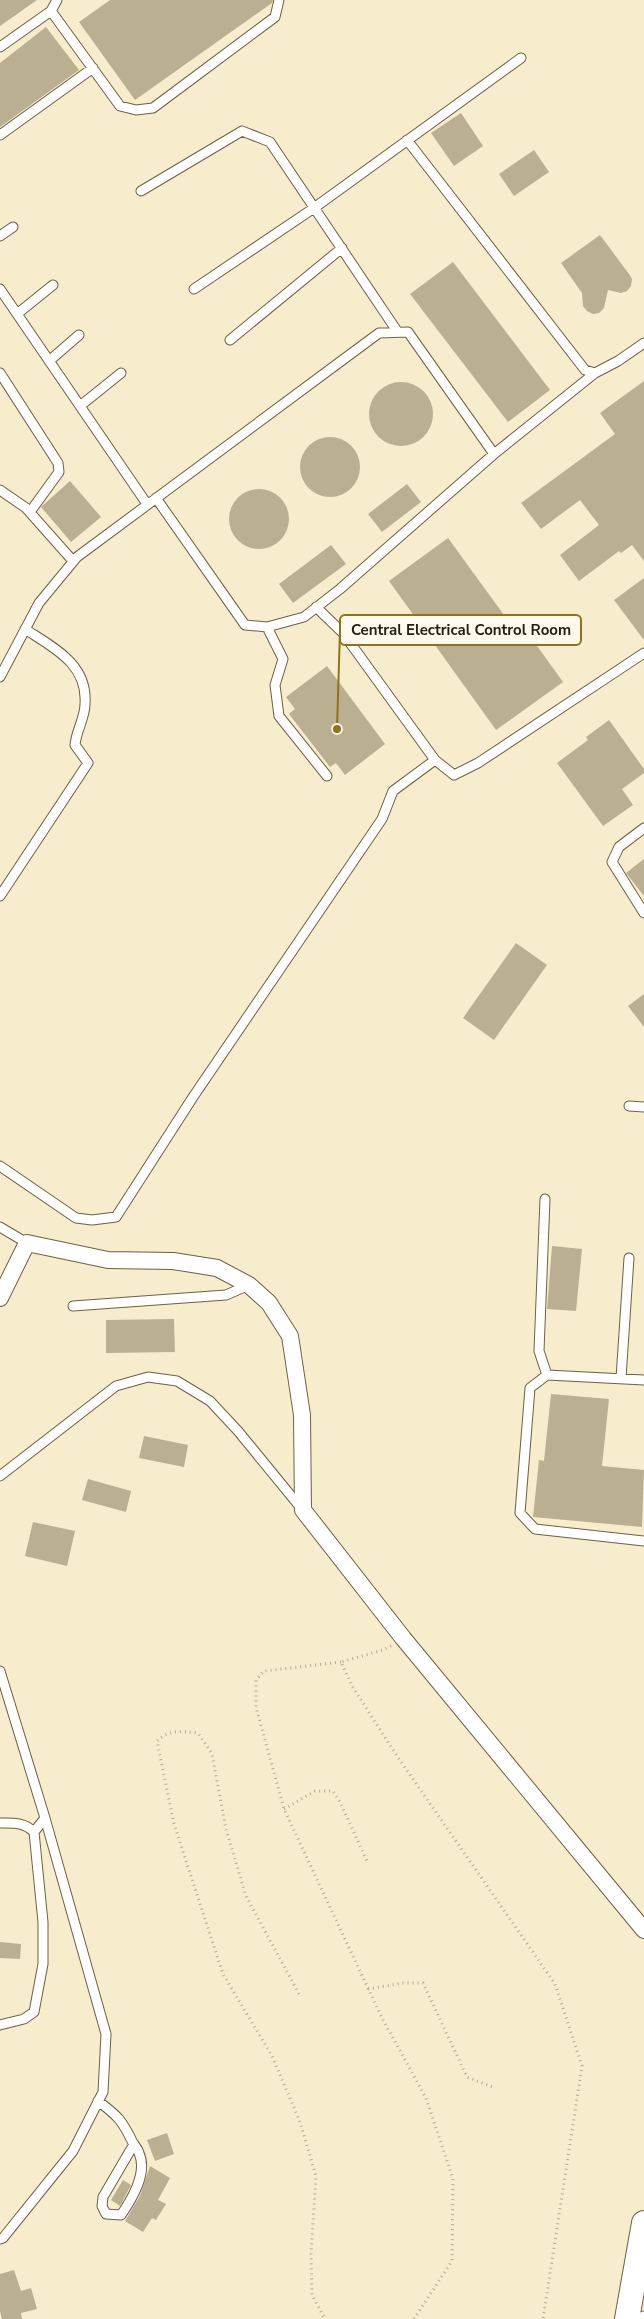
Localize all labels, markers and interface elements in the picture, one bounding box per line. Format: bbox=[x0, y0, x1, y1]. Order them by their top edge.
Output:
callout: Central Electrical Control Room bbox=[340, 615, 581, 645]
text: Central Electrical Control Room bbox=[351, 620, 571, 640]

